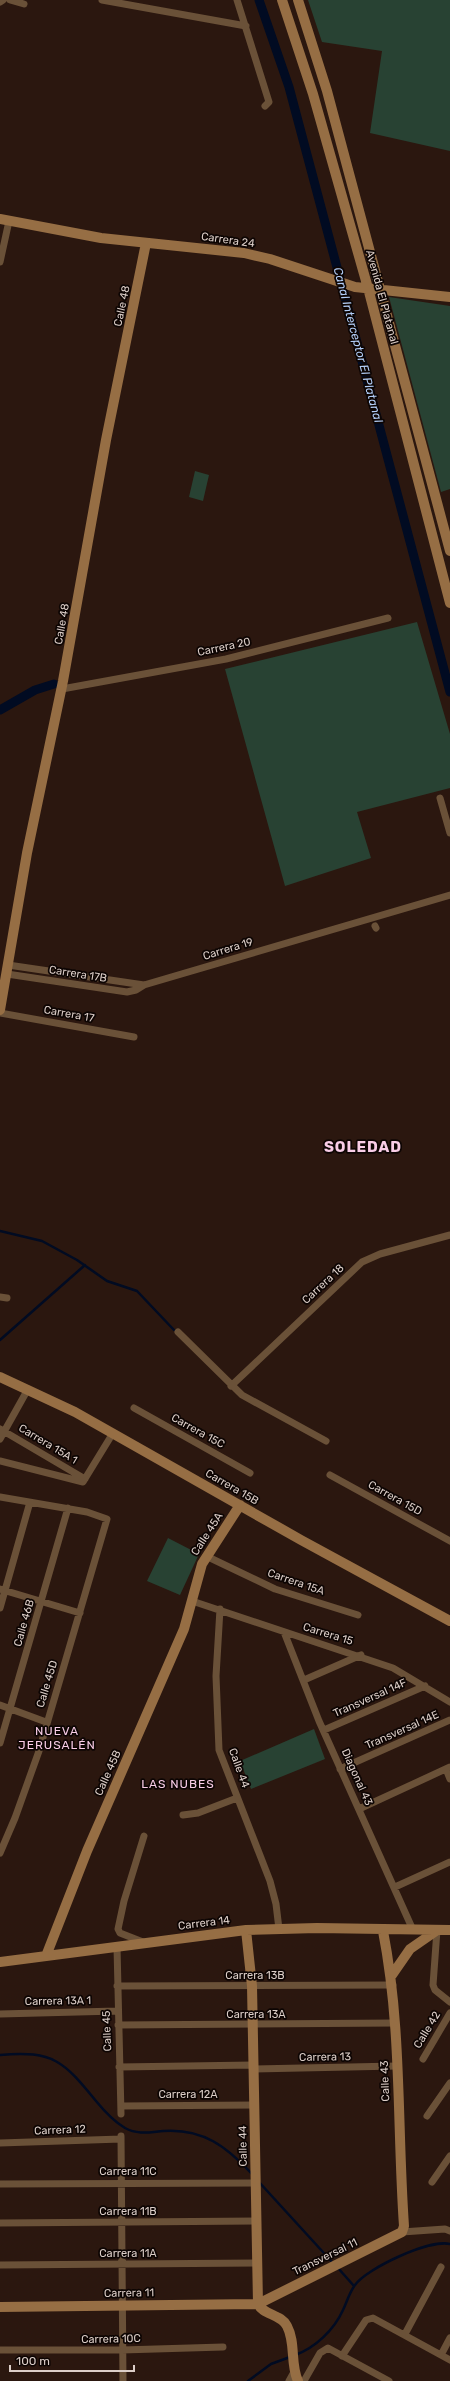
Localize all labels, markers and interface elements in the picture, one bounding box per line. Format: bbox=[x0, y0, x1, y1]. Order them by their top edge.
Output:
street label: Carrera 24 bbox=[200, 230, 256, 250]
street label: Avenida El Platanal bbox=[363, 248, 401, 346]
water label: Canal Interceptor El Platanal bbox=[330, 266, 386, 425]
street label: Calle 48 bbox=[111, 284, 133, 328]
street label: Calle 48 bbox=[52, 602, 72, 646]
street label: Carrera 20 bbox=[196, 635, 252, 659]
street label: Carrera 19 bbox=[201, 935, 255, 963]
street label: Carrera 17B bbox=[48, 963, 108, 985]
street label: Carrera 17 bbox=[43, 1003, 96, 1025]
district label: SOLEDAD bbox=[324, 1138, 402, 1156]
street label: Carrera 18 bbox=[299, 1261, 347, 1307]
street label: Carrera 15C bbox=[169, 1411, 227, 1451]
street label: Carrera 15A 1 bbox=[16, 1421, 80, 1467]
street label: Carrera 15B bbox=[203, 1467, 261, 1507]
street label: Carrera 15D bbox=[366, 1478, 424, 1518]
street label: Calle 45A bbox=[188, 1510, 226, 1558]
street label: Carrera 15A bbox=[266, 1566, 327, 1598]
street label: Calle 46B bbox=[11, 1598, 37, 1648]
street label: Carrera 15 bbox=[301, 1620, 355, 1648]
street label: Calle 45D bbox=[34, 1659, 60, 1709]
street label: Transversal 14F bbox=[331, 1676, 409, 1720]
street label: Transversal 14E bbox=[363, 1708, 441, 1752]
district label: NUEVA JERUSALÉN bbox=[18, 1724, 96, 1752]
street label: Calle 44 bbox=[226, 1746, 252, 1790]
street label: Diagonal 43 bbox=[339, 1747, 375, 1808]
street label: Calle 45B bbox=[92, 1748, 124, 1798]
district label: LAS NUBES bbox=[141, 1777, 215, 1791]
street label: Carrera 14 bbox=[177, 1913, 231, 1933]
street label: Carrera 13B bbox=[225, 1969, 285, 1982]
street label: Carrera 13A 1 bbox=[25, 1994, 91, 2008]
street label: Carrera 13A bbox=[226, 2008, 286, 2021]
street label: Calle 42 bbox=[411, 2009, 443, 2051]
street label: Calle 45 bbox=[100, 2010, 114, 2052]
street label: Carrera 13 bbox=[299, 2050, 351, 2064]
street label: Calle 43 bbox=[378, 2060, 392, 2102]
street label: Carrera 12A bbox=[158, 2088, 218, 2101]
street label: Carrera 12 bbox=[34, 2123, 86, 2137]
street label: Calle 44 bbox=[236, 2125, 250, 2167]
street label: Carrera 11C bbox=[99, 2165, 157, 2178]
street label: Carrera 11B bbox=[99, 2205, 157, 2218]
street label: Transversal 11 bbox=[291, 2236, 359, 2278]
street label: Carrera 11A bbox=[99, 2247, 157, 2260]
street label: Carrera 11 bbox=[104, 2286, 154, 2300]
street label: Carrera 10C bbox=[81, 2332, 141, 2346]
scale bar bbox=[10, 2347, 134, 2373]
text: 100 m bbox=[16, 2354, 50, 2368]

